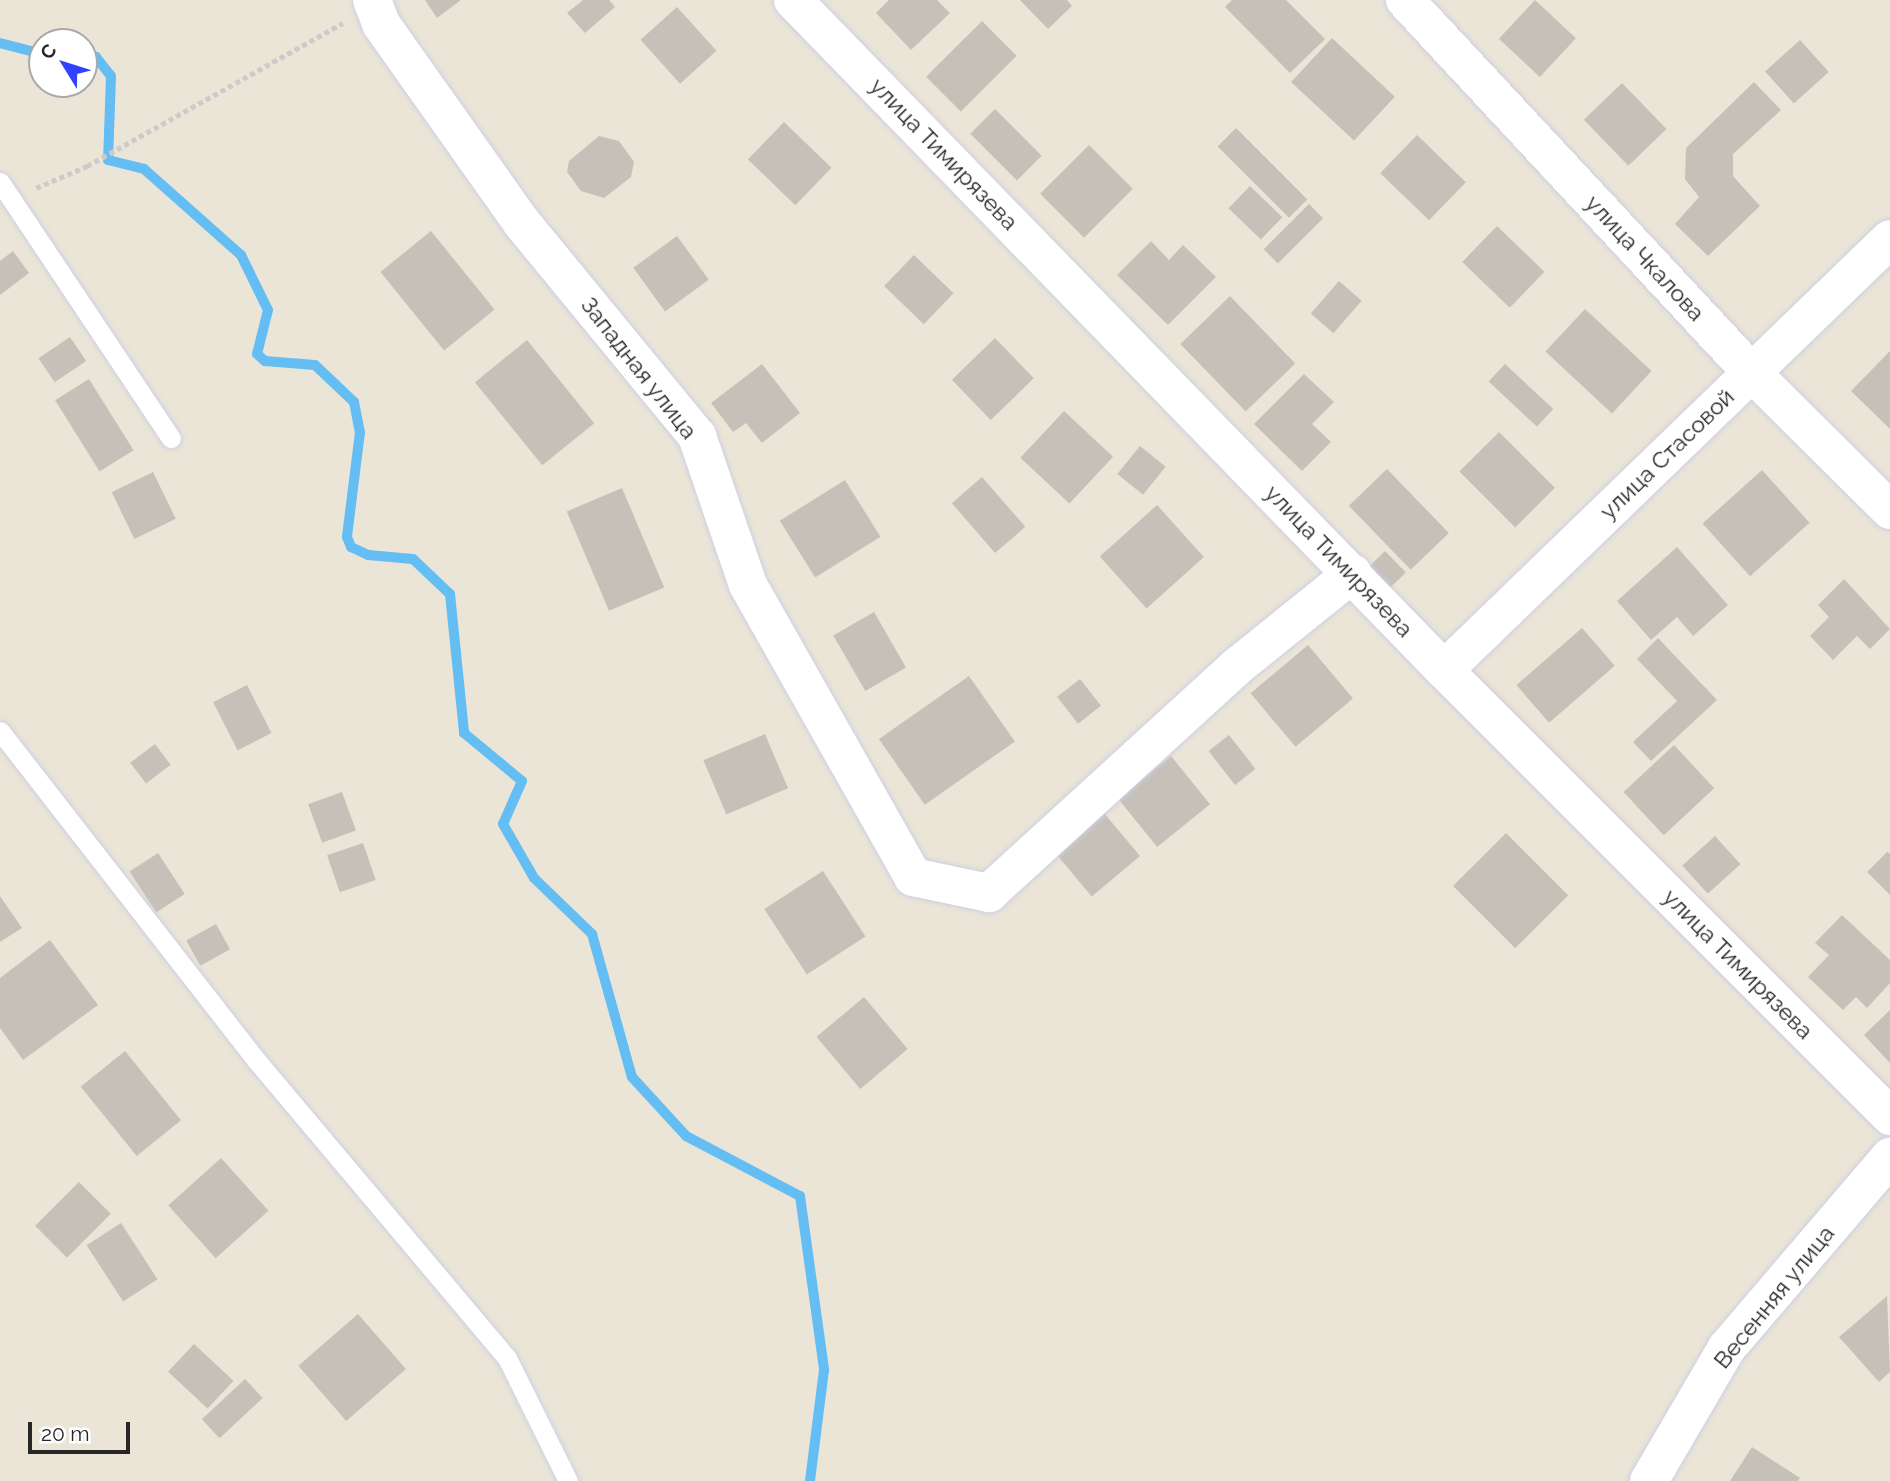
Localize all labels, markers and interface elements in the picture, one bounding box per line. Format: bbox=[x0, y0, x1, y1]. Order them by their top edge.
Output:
north arrow bbox=[28, 28, 98, 98]
text: С bbox=[35, 39, 61, 63]
street label: улица Тимирязева bbox=[864, 72, 1024, 236]
street label: улица Чкалова bbox=[1580, 189, 1710, 327]
street label: Западная улица bbox=[575, 291, 703, 445]
street label: улица Стасовой bbox=[1594, 383, 1740, 525]
street label: улица Тимирязева bbox=[1259, 479, 1419, 643]
street label: улица Тимирязева bbox=[1657, 883, 1819, 1045]
street label: Весенняя улица bbox=[1708, 1220, 1840, 1374]
scale bar bbox=[32, 1408, 133, 1452]
text: 20 m bbox=[41, 1421, 89, 1446]

